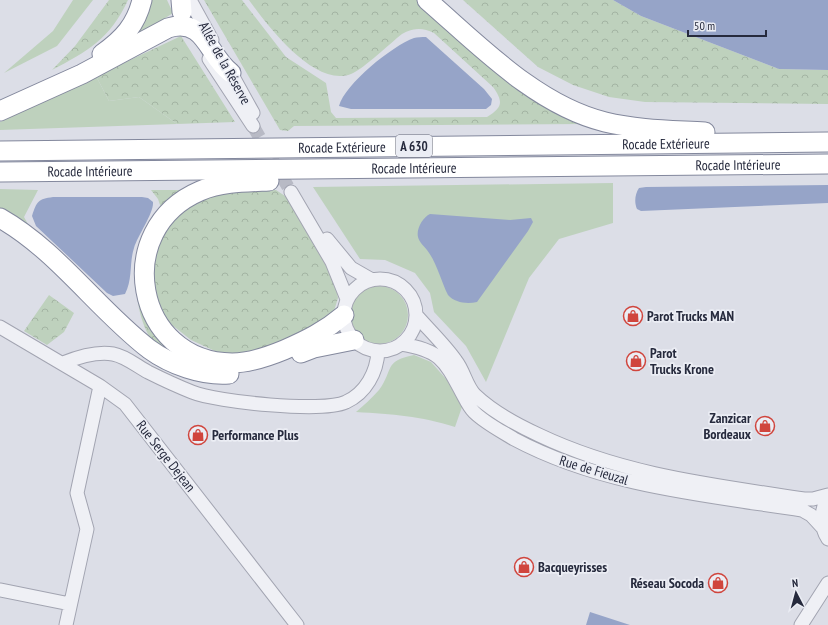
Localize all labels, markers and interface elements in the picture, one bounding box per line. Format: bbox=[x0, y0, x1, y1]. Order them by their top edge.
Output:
scale bar bbox=[688, 12, 766, 38]
text: 50 m bbox=[694, 18, 715, 33]
street label: Allée de la Réserve bbox=[195, 19, 255, 108]
street label: Rocade Extérieure bbox=[622, 134, 710, 153]
road number: A 630 bbox=[396, 135, 432, 157]
street label: Rocade Extérieure bbox=[298, 138, 386, 157]
street label: Rocade Intérieure bbox=[695, 155, 781, 174]
street label: Rocade Intérieure bbox=[371, 159, 457, 177]
street label: Rocade Intérieure bbox=[47, 162, 133, 181]
shop icon: Parot Trucks MAN bbox=[622, 305, 644, 327]
place label: Parot Trucks MAN bbox=[647, 307, 734, 325]
place label: Parot Trucks Krone bbox=[650, 344, 714, 378]
shop icon: Parot Trucks Krone bbox=[625, 350, 647, 372]
place label: Zanzicar Bordeaux bbox=[703, 409, 752, 443]
shop icon: Zanzicar Bordeaux bbox=[754, 415, 776, 437]
street label: Rue Serge Dejean bbox=[133, 417, 199, 495]
shop icon: Performance Plus bbox=[187, 424, 209, 446]
place label: Performance Plus bbox=[212, 426, 299, 444]
street label: Rue de Fieuzal bbox=[557, 451, 631, 489]
shop icon: Bacqueyrisses bbox=[513, 556, 535, 578]
place label: Bacqueyrisses bbox=[538, 558, 607, 576]
shop icon: Réseau Socoda bbox=[707, 572, 729, 594]
north arrow bbox=[776, 573, 816, 613]
place label: Réseau Socoda bbox=[630, 574, 704, 592]
text: N bbox=[791, 576, 799, 590]

